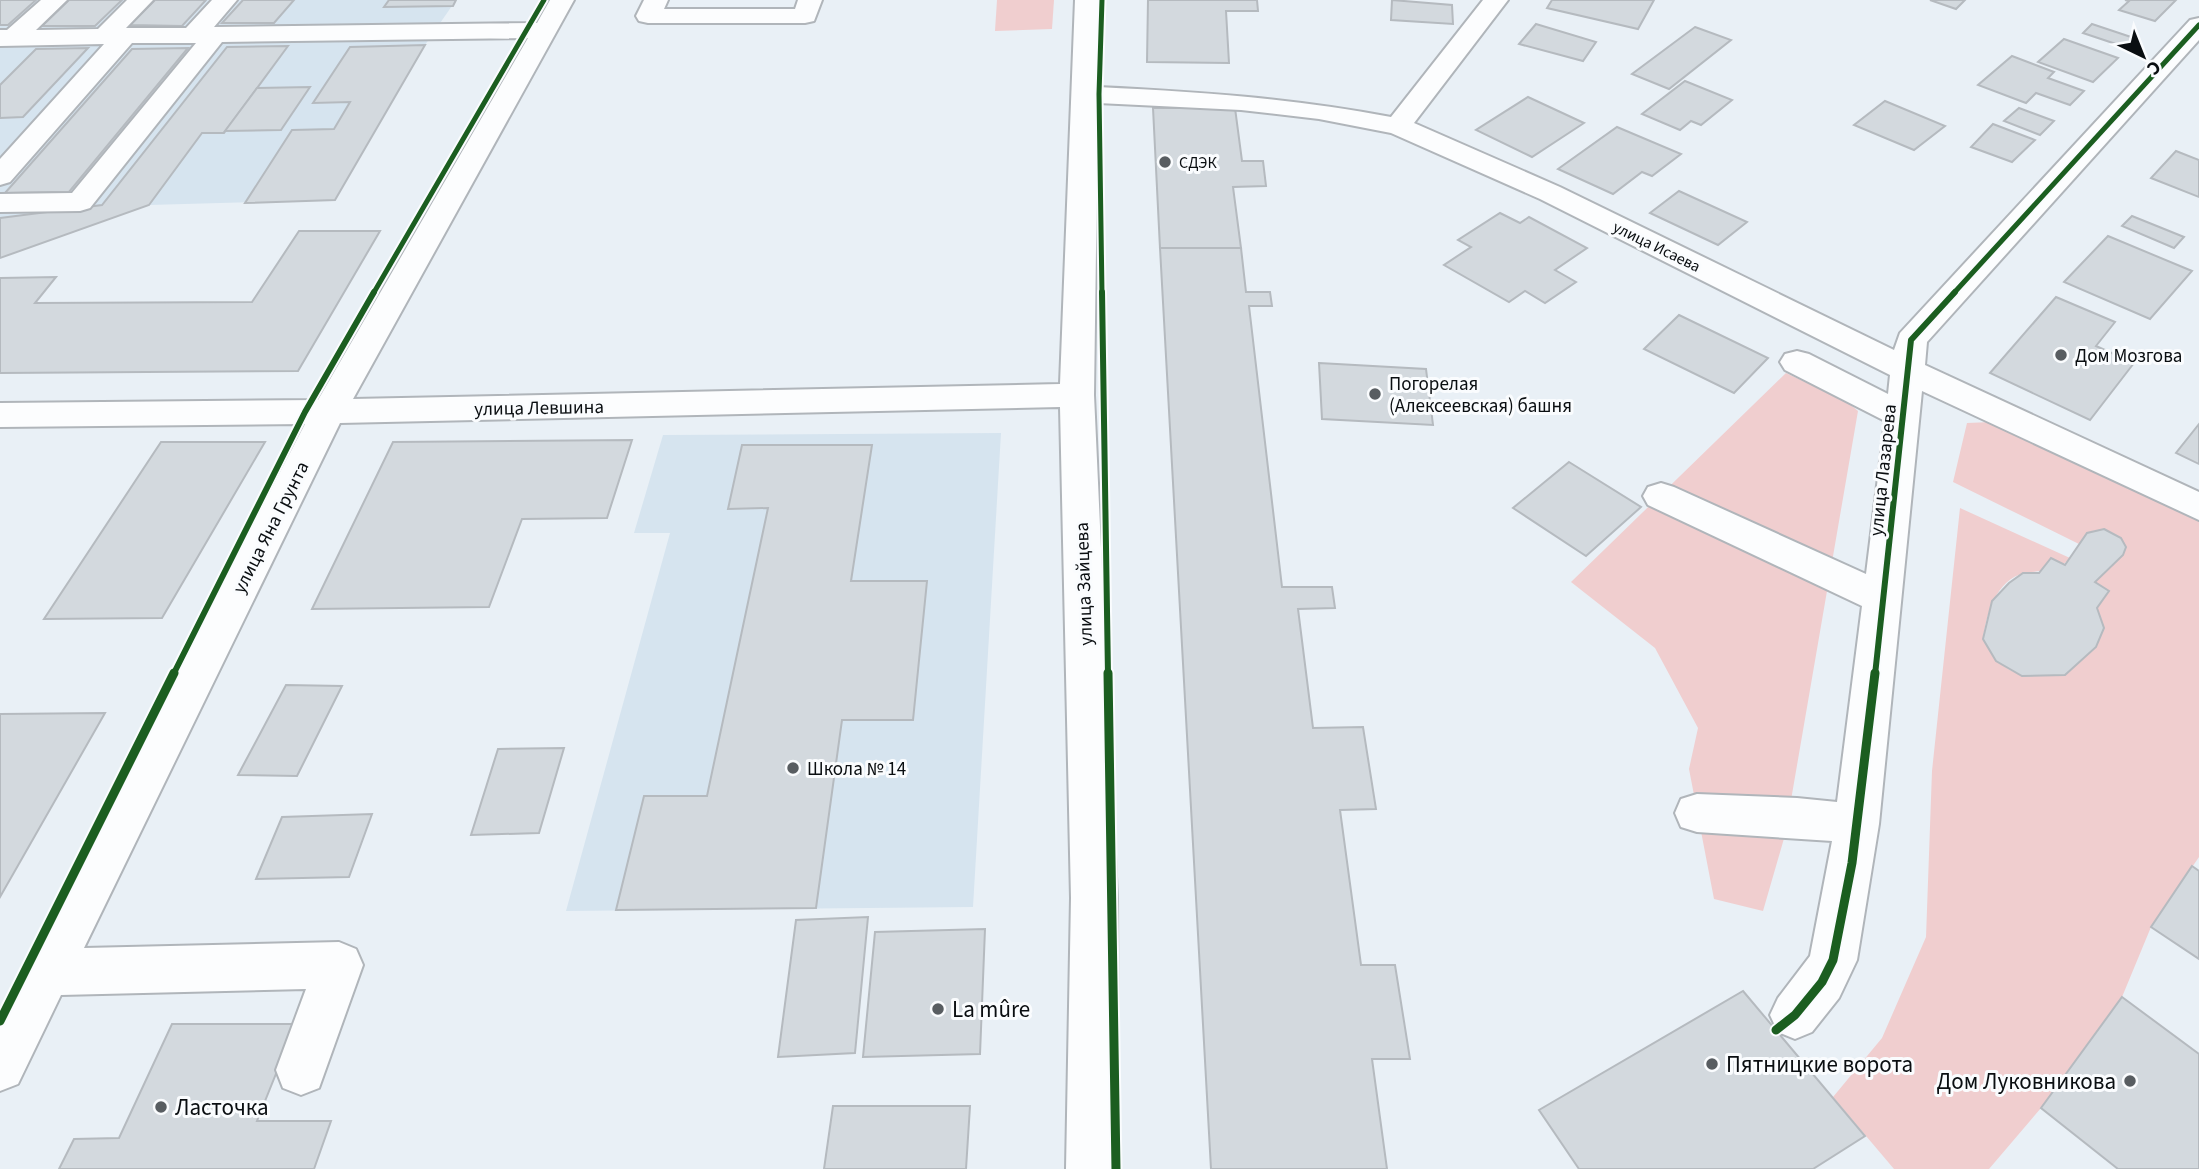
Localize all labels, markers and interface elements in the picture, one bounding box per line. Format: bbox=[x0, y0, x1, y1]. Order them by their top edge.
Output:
north arrow bbox=[2108, 21, 2178, 91]
text: С bbox=[2140, 54, 2167, 81]
place label: СДЭК bbox=[1179, 152, 1217, 174]
marker: СДЭК bbox=[1157, 154, 1173, 170]
street label: улица Исаева bbox=[1609, 216, 1704, 278]
place label: Дом Мозгова bbox=[2075, 343, 2182, 370]
marker: Дом Мозгова bbox=[2053, 347, 2069, 363]
place label: Погорелая (Алексеевская) башня bbox=[1389, 371, 1572, 420]
marker: Погорелая (Алексеевская) башня bbox=[1367, 386, 1383, 402]
street label: улица Левшина bbox=[474, 394, 604, 423]
street label: улица Лазарева bbox=[1863, 403, 1904, 538]
street label: улица Яна Грунта bbox=[226, 457, 316, 598]
street label: улица Зайцева bbox=[1069, 522, 1100, 646]
place label: Школа № 14 bbox=[807, 756, 906, 783]
marker: Школа № 14 bbox=[785, 760, 801, 776]
place label: La mûre bbox=[952, 993, 1030, 1026]
marker: La mûre bbox=[930, 1001, 946, 1017]
place label: Пятницкие ворота bbox=[1726, 1048, 1913, 1081]
marker: Пятницкие ворота bbox=[1704, 1056, 1720, 1072]
place label: Дом Луковникова bbox=[1937, 1065, 2116, 1098]
marker: Дом Луковникова bbox=[2122, 1073, 2138, 1089]
place label: Ласточка bbox=[175, 1091, 269, 1124]
marker: Ласточка bbox=[153, 1099, 169, 1115]

